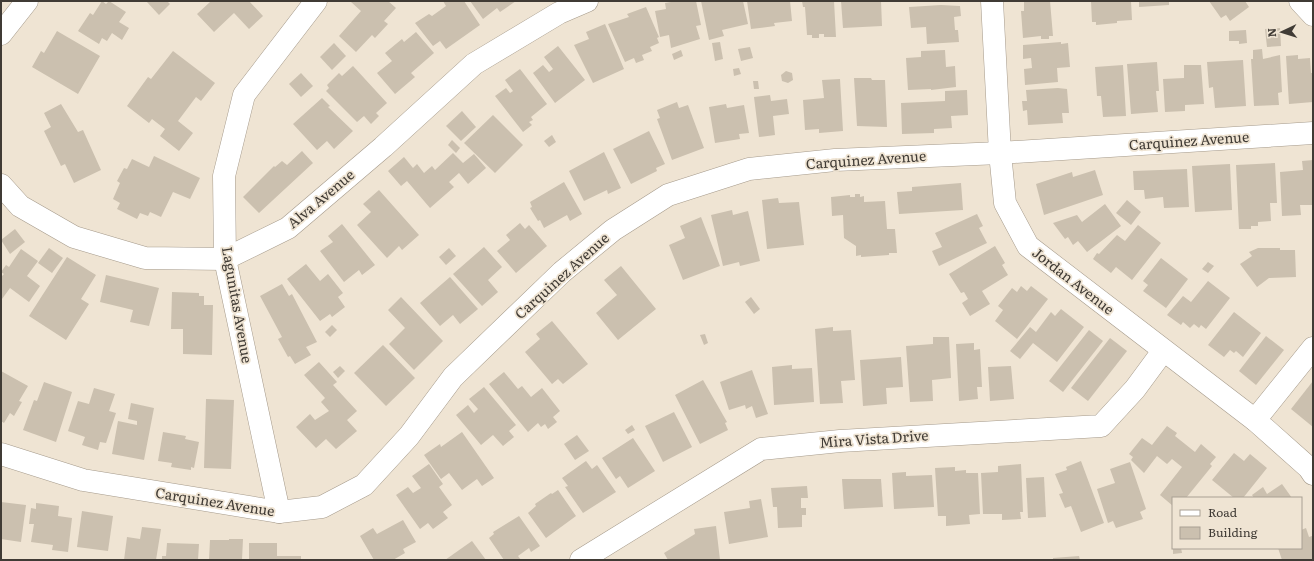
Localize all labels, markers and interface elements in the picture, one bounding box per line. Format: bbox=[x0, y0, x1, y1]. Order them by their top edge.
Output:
north arrow bbox=[1262, 12, 1302, 52]
text: N bbox=[1263, 28, 1279, 38]
street label: Carquinez Avenue bbox=[1128, 126, 1250, 154]
street label: Carquinez Avenue bbox=[805, 145, 927, 173]
street label: Alva Avenue bbox=[282, 164, 358, 232]
street label: Carquinez Avenue bbox=[510, 228, 613, 323]
street label: Jordan Avenue bbox=[1028, 242, 1119, 319]
street label: Lagunitas Avenue bbox=[218, 245, 258, 365]
street label: Mira Vista Drive bbox=[819, 424, 929, 452]
street label: Carquinez Avenue bbox=[154, 482, 276, 520]
legend bbox=[1172, 497, 1302, 549]
text: Road bbox=[1208, 503, 1238, 521]
text: Building bbox=[1208, 523, 1258, 541]

